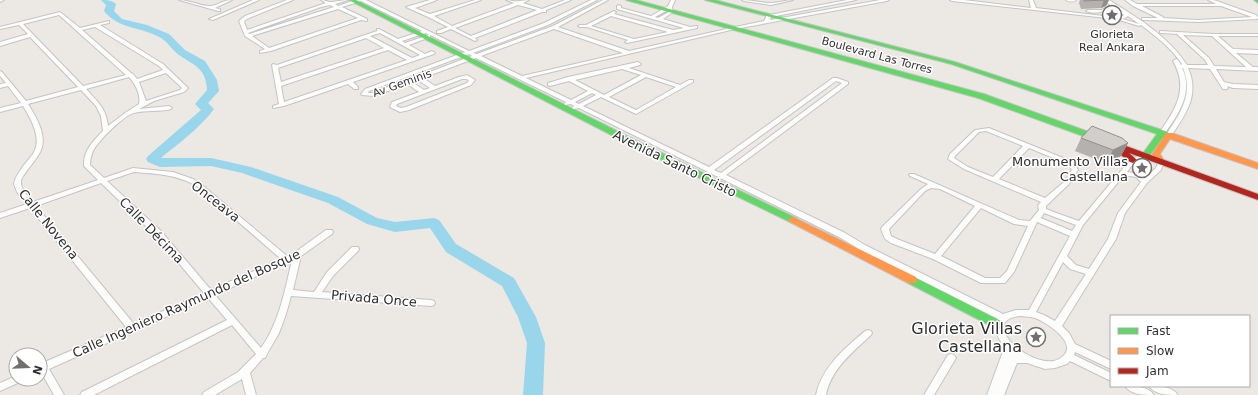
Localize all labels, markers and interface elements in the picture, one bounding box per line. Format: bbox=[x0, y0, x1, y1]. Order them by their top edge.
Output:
place icon: Glorieta Real Ankara bbox=[1101, 4, 1123, 26]
place label: Glorieta Real Ankara bbox=[1079, 28, 1145, 54]
street label: Boulevard Las Torres bbox=[820, 34, 934, 77]
street label: Av Geminis bbox=[371, 67, 434, 100]
street label: Avenida Santo Cristo bbox=[611, 127, 739, 200]
place label: Monumento Villas Castellana bbox=[1012, 154, 1128, 184]
place icon: Monumento Villas Castellana bbox=[1131, 157, 1153, 179]
street label: Onceava bbox=[189, 178, 243, 225]
street label: Calle Novena bbox=[16, 186, 81, 262]
street label: Calle Décima bbox=[116, 194, 187, 266]
street label: Calle Ingeniero Raymundo del Bosque bbox=[70, 246, 302, 361]
street label: Privada Once bbox=[330, 287, 418, 310]
legend bbox=[1110, 315, 1250, 387]
place label: Glorieta Villas Castellana bbox=[911, 319, 1022, 356]
text: Fast bbox=[1146, 324, 1170, 338]
place icon: Glorieta Villas Castellana bbox=[1025, 326, 1047, 348]
text: Slow bbox=[1146, 344, 1174, 358]
north arrow bbox=[8, 347, 48, 387]
text: N bbox=[29, 364, 45, 377]
text: Jam bbox=[1145, 364, 1169, 378]

